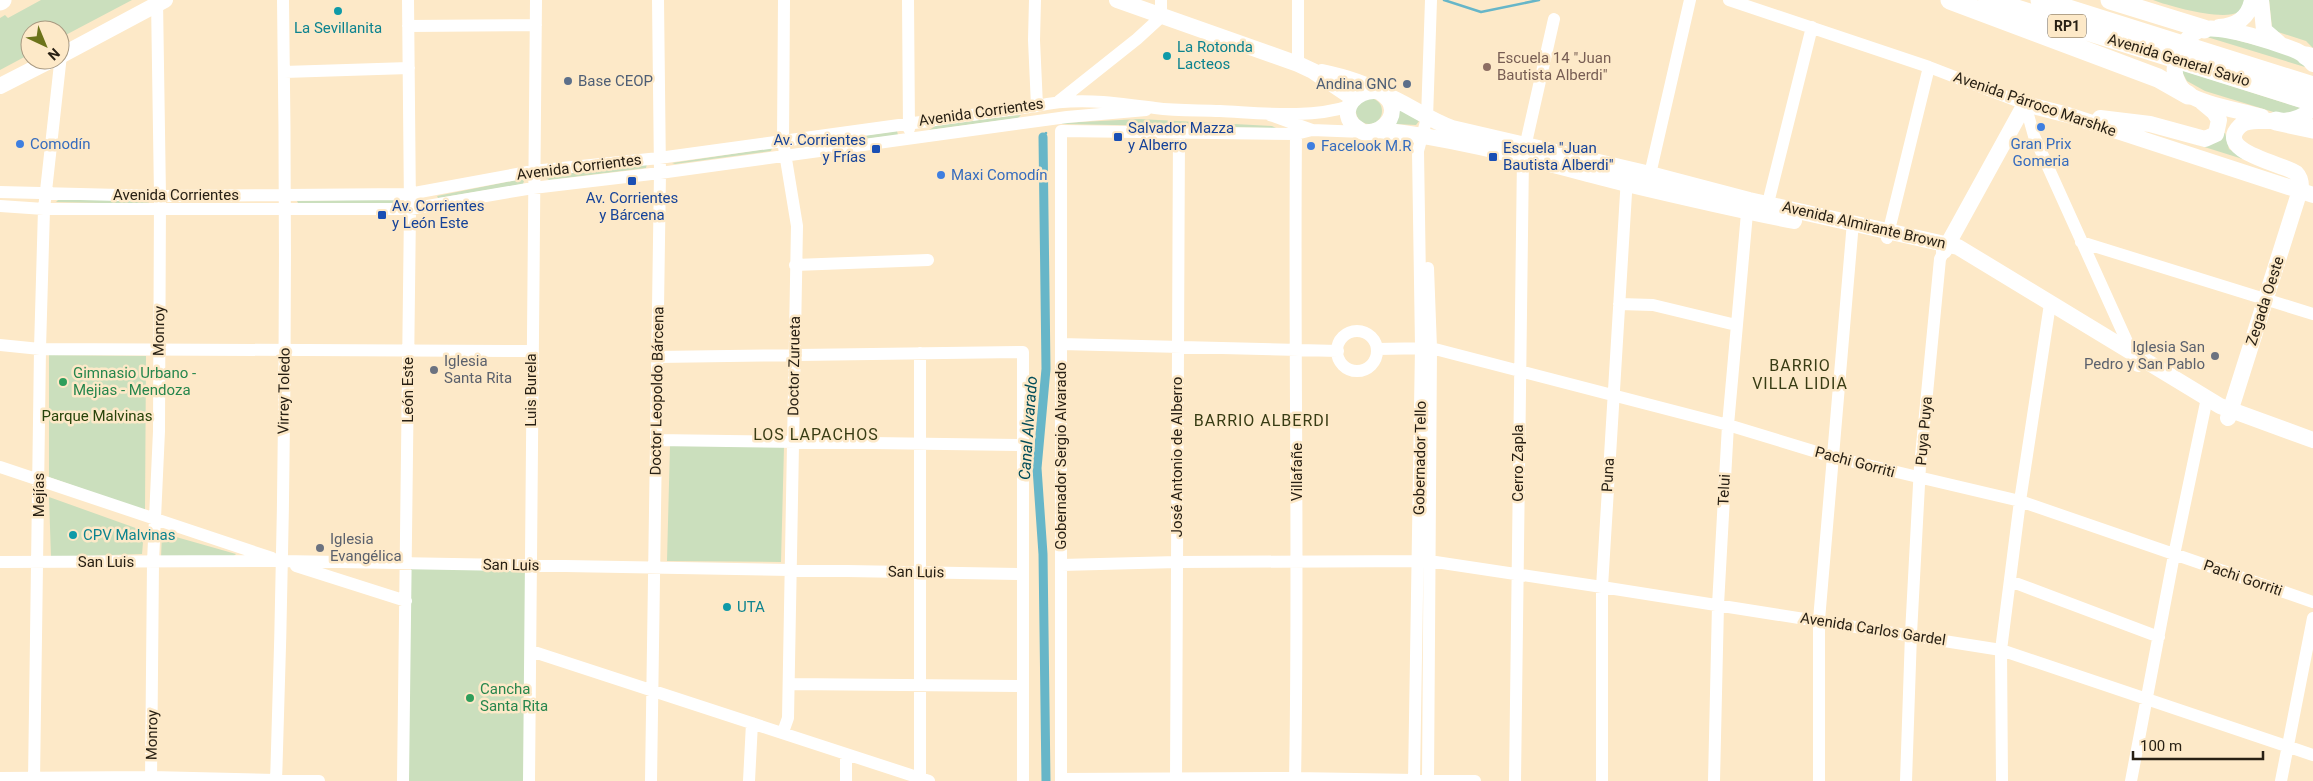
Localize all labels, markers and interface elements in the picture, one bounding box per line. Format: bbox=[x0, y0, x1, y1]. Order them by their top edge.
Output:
marker: La Sevillanita bbox=[332, 5, 344, 17]
road number: RP1 bbox=[2048, 15, 2086, 38]
place label: La Sevillanita bbox=[294, 19, 382, 37]
north arrow bbox=[20, 20, 70, 70]
street label: Avenida General Savio bbox=[2106, 30, 2252, 90]
place label: La Rotonda Lacteos bbox=[1177, 38, 1253, 73]
text: N bbox=[45, 45, 63, 64]
place label: Escuela 14 "Juan Bautista Alberdi" bbox=[1497, 49, 1611, 84]
marker: La Rotonda Lacteos bbox=[1161, 50, 1173, 62]
marker: Escuela 14 "Juan Bautista Alberdi" bbox=[1481, 61, 1493, 73]
street label: Avenida Párroco Marshke bbox=[1951, 68, 2119, 140]
place label: Base CEOP bbox=[578, 72, 653, 90]
marker: Base CEOP bbox=[562, 75, 574, 87]
place label: Andina GNC bbox=[1316, 75, 1397, 93]
marker: Andina GNC bbox=[1401, 78, 1413, 90]
street label: Avenida Corrientes bbox=[917, 94, 1045, 130]
place label: Salvador Mazza y Alberro bbox=[1128, 119, 1234, 154]
marker: Gran Prix Gomeria bbox=[2035, 121, 2047, 133]
place label: Av. Corrientes y Frías bbox=[773, 131, 866, 166]
marker: Salvador Mazza y Alberro bbox=[1112, 131, 1124, 143]
place label: Comodín bbox=[30, 135, 90, 153]
place label: Gran Prix Gomeria bbox=[2011, 135, 2072, 170]
place label: Facelook M.R bbox=[1321, 137, 1411, 155]
marker: Comodín bbox=[14, 138, 26, 150]
place label: Escuela "Juan Bautista Alberdi" bbox=[1503, 139, 1614, 174]
marker: Facelook M.R bbox=[1305, 140, 1317, 152]
marker: Av. Corrientes y Frías bbox=[870, 143, 882, 155]
street label: Avenida Corrientes bbox=[515, 150, 643, 184]
marker: Escuela "Juan Bautista Alberdi" bbox=[1487, 151, 1499, 163]
place label: Maxi Comodín bbox=[951, 166, 1048, 184]
marker: Maxi Comodín bbox=[935, 169, 947, 181]
marker: Av. Corrientes y Bárcena bbox=[626, 175, 638, 187]
street label: Avenida Corrientes bbox=[113, 186, 239, 204]
place label: Av. Corrientes y Bárcena bbox=[586, 189, 678, 224]
place label: Av. Corrientes y León Este bbox=[392, 197, 485, 232]
street label: Avenida Almirante Brown bbox=[1780, 197, 1948, 253]
marker: Av. Corrientes y León Este bbox=[376, 209, 388, 221]
street label: Zegada Oeste bbox=[2242, 254, 2288, 348]
street label: Monroy bbox=[150, 306, 168, 356]
street label: Doctor Leopoldo Bárcena bbox=[647, 306, 667, 476]
street label: Doctor Zurueta bbox=[784, 316, 804, 416]
place label: Iglesia San Pedro y San Pablo bbox=[2084, 338, 2205, 373]
street label: Virrey Toledo bbox=[274, 347, 294, 435]
marker: Iglesia San Pedro y San Pablo bbox=[2209, 350, 2221, 362]
place label: Iglesia Santa Rita bbox=[444, 352, 512, 387]
street label: Luis Burela bbox=[522, 353, 540, 427]
district label: BARRIO VILLA LIDIA bbox=[1752, 356, 1848, 393]
street label: León Este bbox=[399, 357, 417, 423]
street label: Gobernador Sergio Alvarado bbox=[1052, 362, 1070, 550]
place label: Gimnasio Urbano - Mejias - Mendoza bbox=[73, 364, 196, 399]
marker: Iglesia Santa Rita bbox=[428, 364, 440, 376]
water label: Canal Alvarado bbox=[1015, 375, 1041, 481]
marker: Gimnasio Urbano - Mejias - Mendoza bbox=[57, 376, 69, 388]
street label: José Antonio de Alberro bbox=[1168, 377, 1186, 537]
street label: Puya Puya bbox=[1912, 396, 1936, 466]
street label: Gobernador Tello bbox=[1410, 401, 1430, 515]
park label: Parque Malvinas bbox=[42, 407, 152, 425]
district label: BARRIO ALBERDI bbox=[1194, 411, 1330, 430]
street label: Cerro Zapla bbox=[1509, 424, 1527, 502]
district label: LOS LAPACHOS bbox=[753, 425, 879, 444]
street label: Villafañe bbox=[1288, 443, 1306, 501]
street label: Pachi Gorriti bbox=[1813, 443, 1897, 481]
street label: Puna bbox=[1598, 457, 1618, 493]
street label: Mejías bbox=[30, 473, 48, 517]
street label: Telui bbox=[1714, 474, 1734, 506]
place label: CPV Malvinas bbox=[83, 526, 176, 544]
marker: CPV Malvinas bbox=[67, 529, 79, 541]
place label: Iglesia Evangélica bbox=[330, 530, 402, 565]
marker: Iglesia Evangélica bbox=[314, 542, 326, 554]
street label: San Luis bbox=[78, 553, 134, 571]
street label: San Luis bbox=[483, 556, 539, 574]
street label: Pachi Gorriti bbox=[2201, 556, 2285, 600]
street label: San Luis bbox=[888, 563, 944, 581]
place label: UTA bbox=[737, 598, 765, 616]
marker: UTA bbox=[721, 601, 733, 613]
street label: Avenida Carlos Gardel bbox=[1799, 609, 1947, 649]
place label: Cancha Santa Rita bbox=[480, 680, 548, 715]
marker: Cancha Santa Rita bbox=[464, 692, 476, 704]
street label: Monroy bbox=[143, 710, 161, 760]
scale bar bbox=[2133, 728, 2263, 760]
text: 100 m bbox=[2140, 737, 2182, 755]

